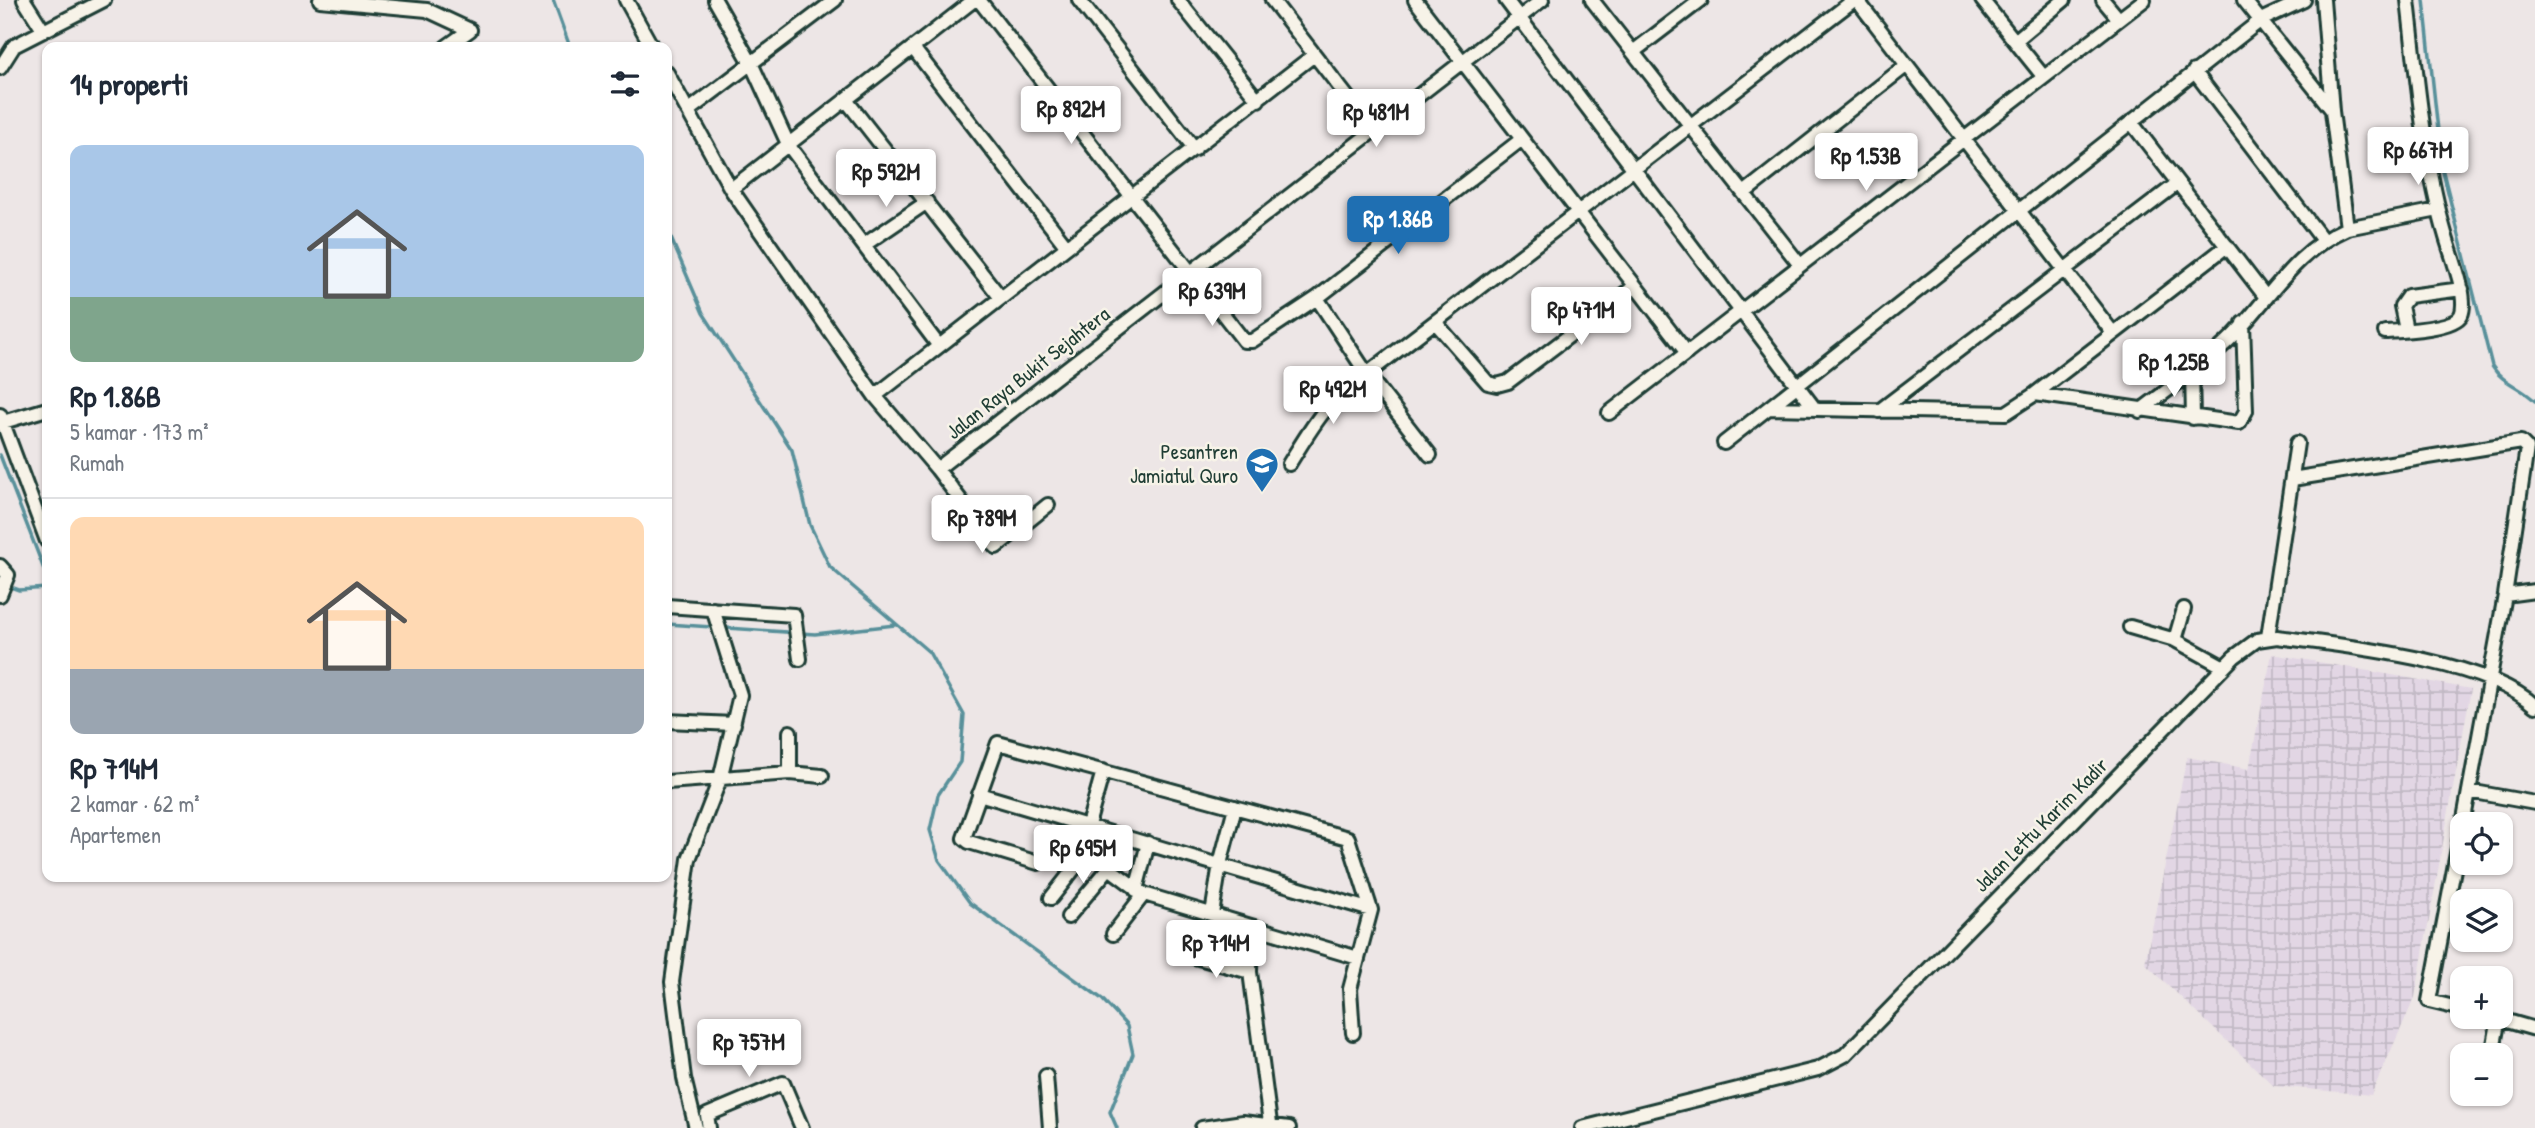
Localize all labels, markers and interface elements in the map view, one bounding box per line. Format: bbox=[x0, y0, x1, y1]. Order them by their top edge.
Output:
text: 14 properti bbox=[70, 64, 189, 104]
icon: filters bbox=[606, 65, 644, 103]
pin: Rp 892M bbox=[1006, 86, 1136, 146]
pin: Rp 481M bbox=[1311, 90, 1441, 149]
text: Rp 892M bbox=[1037, 93, 1105, 124]
text: Rp 481M bbox=[1343, 96, 1409, 127]
pin: Rp 667M bbox=[2353, 128, 2483, 187]
pin: Rp 1.53B bbox=[1794, 134, 1938, 193]
text: Rp 667M bbox=[2384, 134, 2453, 165]
text: Rp 1.53B bbox=[1831, 140, 1901, 171]
pin: Rp 592M bbox=[821, 150, 951, 209]
text: Rp 592M bbox=[852, 156, 920, 187]
icon: home bbox=[294, 191, 420, 317]
pin: Rp 1.86B bbox=[1326, 196, 1470, 256]
text: Rp 1.86B bbox=[1363, 203, 1433, 234]
pin: Rp 639M bbox=[1147, 268, 1277, 328]
text: Rp 639M bbox=[1178, 275, 1246, 306]
pin: Rp 471M bbox=[1516, 288, 1646, 347]
text: Rp 471M bbox=[1547, 294, 1615, 325]
street label: Jalan Raya Bukit Sejahtera bbox=[940, 300, 1116, 446]
pin: Rp 1.25B bbox=[2102, 340, 2246, 399]
text: Rp 1.25B bbox=[2138, 346, 2210, 377]
pin: Rp 492M bbox=[1268, 366, 1398, 426]
text: Rp 492M bbox=[1299, 373, 1367, 404]
text: Rp 1.86B bbox=[70, 376, 161, 416]
text: 5 kamar · 173 m² bbox=[70, 416, 209, 447]
place label: Pesantren Jamiatul Quro bbox=[1130, 437, 1238, 490]
school or university icon: Pesantren Jamiatul Quro bbox=[1243, 445, 1281, 494]
text: Rumah bbox=[70, 447, 124, 478]
pin: Rp 789M bbox=[917, 496, 1047, 555]
text: Rp 789M bbox=[947, 502, 1017, 533]
icon: home bbox=[294, 563, 420, 689]
text: Rp 714M bbox=[70, 748, 158, 788]
street label: Jalan Lettu Karim Kadir bbox=[1967, 751, 2114, 898]
text: 2 kamar · 62 m² bbox=[70, 788, 199, 819]
map controls bbox=[2450, 812, 2513, 1106]
button: locate bbox=[2450, 812, 2513, 875]
text: Apartemen bbox=[70, 819, 161, 850]
pin: Rp 695M bbox=[1018, 826, 1148, 885]
text: Rp 695M bbox=[1050, 832, 1116, 863]
button: layers bbox=[2450, 889, 2513, 952]
pin: Rp 714M bbox=[1151, 920, 1281, 980]
text: Rp 714M bbox=[1182, 927, 1250, 958]
button: + bbox=[2450, 966, 2513, 1029]
pin: Rp 757M bbox=[684, 1020, 814, 1079]
text: Rp 757M bbox=[713, 1026, 785, 1057]
button: − bbox=[2450, 1043, 2513, 1106]

